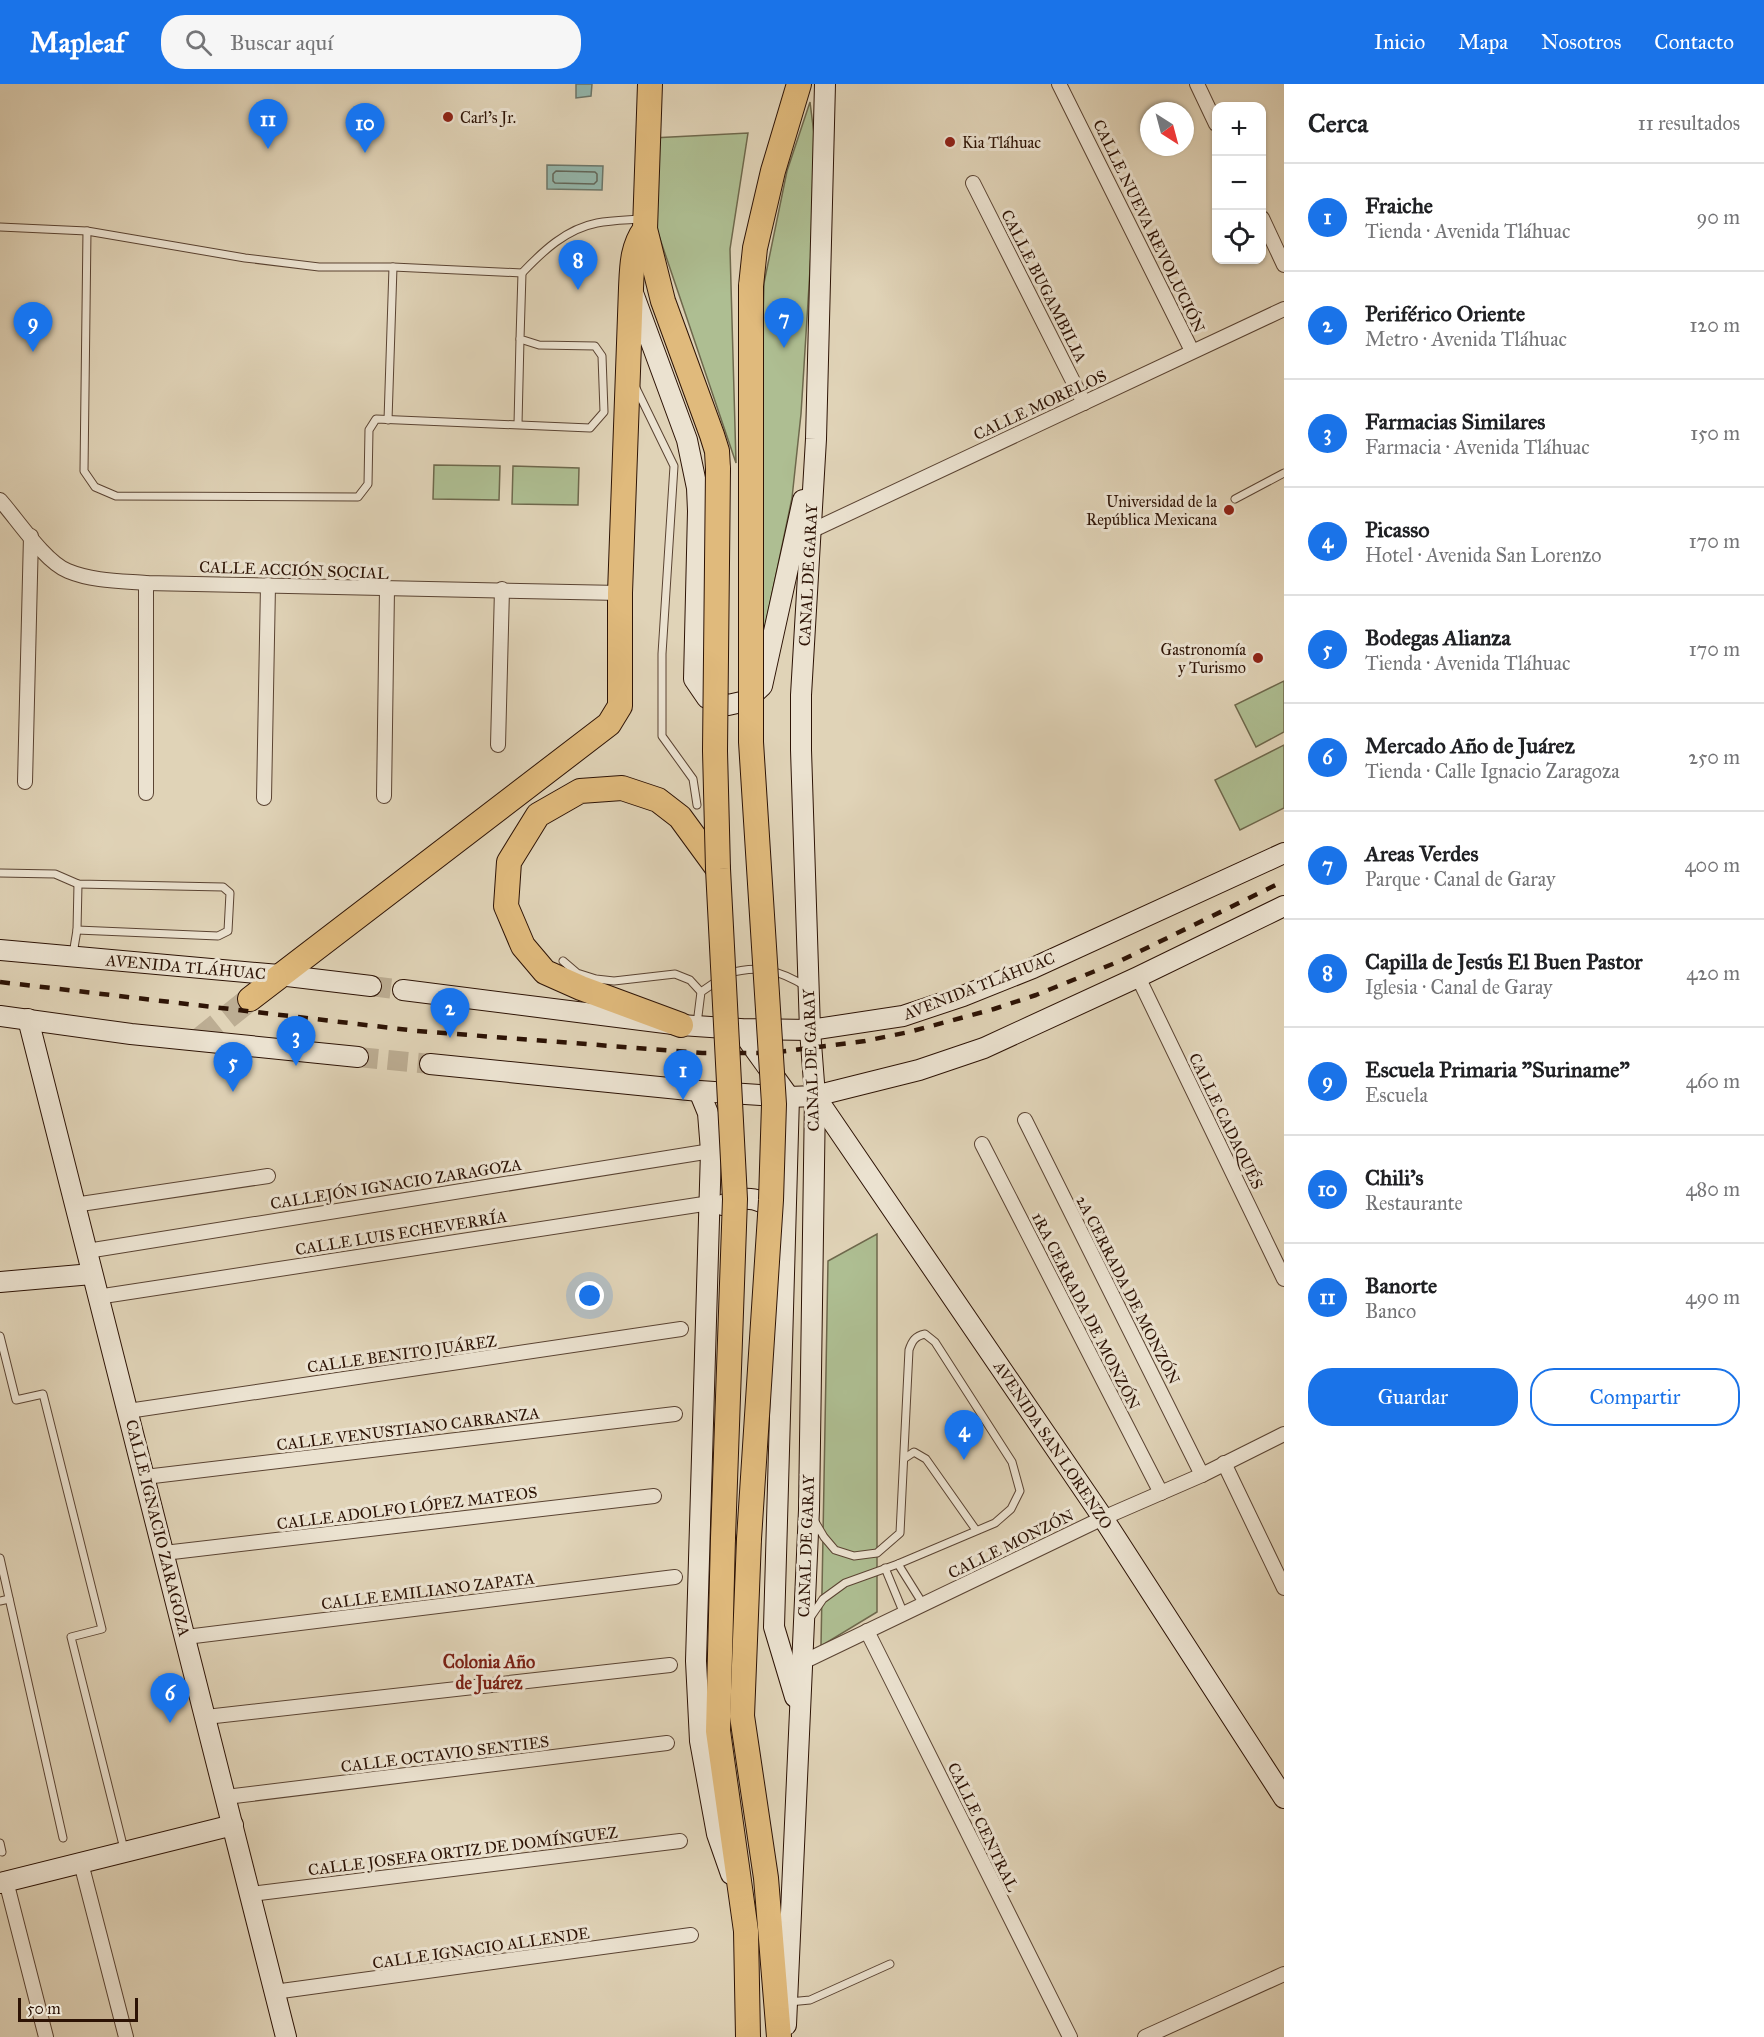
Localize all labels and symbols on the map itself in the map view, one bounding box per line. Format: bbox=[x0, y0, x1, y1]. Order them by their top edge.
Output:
pin: 11 bbox=[248, 100, 288, 149]
north arrow bbox=[1140, 102, 1194, 156]
pin: 10 bbox=[346, 104, 385, 153]
place label: Carl's Jr. bbox=[460, 108, 516, 128]
marker: Carl's Jr. bbox=[441, 110, 455, 124]
street label: CALLE NUEVA REVOLUCIÓN bbox=[1089, 116, 1211, 336]
place label: Kia Tláhuac bbox=[962, 133, 1041, 152]
marker: Kia Tláhuac bbox=[943, 135, 957, 149]
street label: CALLE BUGAMBILIA bbox=[997, 206, 1091, 366]
pin: 8 bbox=[558, 240, 598, 290]
pin: 7 bbox=[764, 298, 804, 348]
pin: 9 bbox=[14, 302, 52, 352]
street label: CALLE MORELOS bbox=[971, 366, 1109, 444]
place label: Universidad de la República Mexicana bbox=[1086, 492, 1217, 529]
street label: CANAL DE GARAY bbox=[795, 502, 821, 647]
marker: Universidad de la República Mexicana bbox=[1222, 503, 1236, 517]
street label: CALLE ACCIÓN SOCIAL bbox=[199, 555, 389, 583]
place label: Gastronomía y Turismo bbox=[1161, 640, 1246, 677]
marker: Gastronomía y Turismo bbox=[1251, 651, 1265, 665]
street label: AVENIDA TLÁHUAC bbox=[899, 947, 1057, 1024]
street label: AVENIDA TLÁHUAC bbox=[104, 949, 267, 983]
pin: 2 bbox=[430, 988, 470, 1038]
street label: CANAL DE GARAY bbox=[799, 988, 823, 1132]
pin: 3 bbox=[276, 1016, 316, 1066]
pin: 5 bbox=[214, 1042, 252, 1092]
street label: CALLE CADAQUÉS bbox=[1185, 1049, 1269, 1192]
pin: 1 bbox=[664, 1050, 702, 1100]
street label: CALLEJÓN IGNACIO ZARAGOZA bbox=[269, 1153, 523, 1214]
street label: 2A CERRADA DE MONZÓN bbox=[1072, 1192, 1186, 1388]
street label: CALLE LUIS ECHEVERRÍA bbox=[293, 1205, 508, 1259]
street label: 1RA CERRADA DE MONZÓN bbox=[1028, 1208, 1146, 1413]
your location bbox=[575, 1281, 604, 1310]
street label: CALLE BENITO JUÁREZ bbox=[306, 1330, 498, 1378]
street label: AVENIDA SAN LORENZO bbox=[989, 1357, 1116, 1533]
street label: CALLE VENUSTIANO CARRANZA bbox=[275, 1403, 541, 1455]
pin: 4 bbox=[944, 1410, 984, 1460]
street label: CALLE IGNACIO ZARAGOZA bbox=[122, 1418, 194, 1639]
street label: CANAL DE GARAY bbox=[794, 1474, 818, 1618]
street label: CALLE ADOLFO LÓPEZ MATEOS bbox=[276, 1481, 538, 1533]
street label: CALLE MONZÓN bbox=[944, 1503, 1077, 1583]
street label: CALLE EMILIANO ZAPATA bbox=[320, 1568, 536, 1614]
district label: Colonia Año de Juárez bbox=[443, 1651, 535, 1695]
pin: 6 bbox=[150, 1674, 190, 1723]
street label: CALLE OCTAVIO SENTIES bbox=[340, 1732, 550, 1776]
street label: CALLE CENTRAL bbox=[944, 1759, 1023, 1895]
street label: CALLE JOSEFA ORTIZ DE DOMÍNGUEZ bbox=[307, 1821, 619, 1880]
street label: CALLE IGNACIO ALLENDE bbox=[371, 1923, 591, 1973]
scale bar bbox=[18, 1995, 138, 2022]

